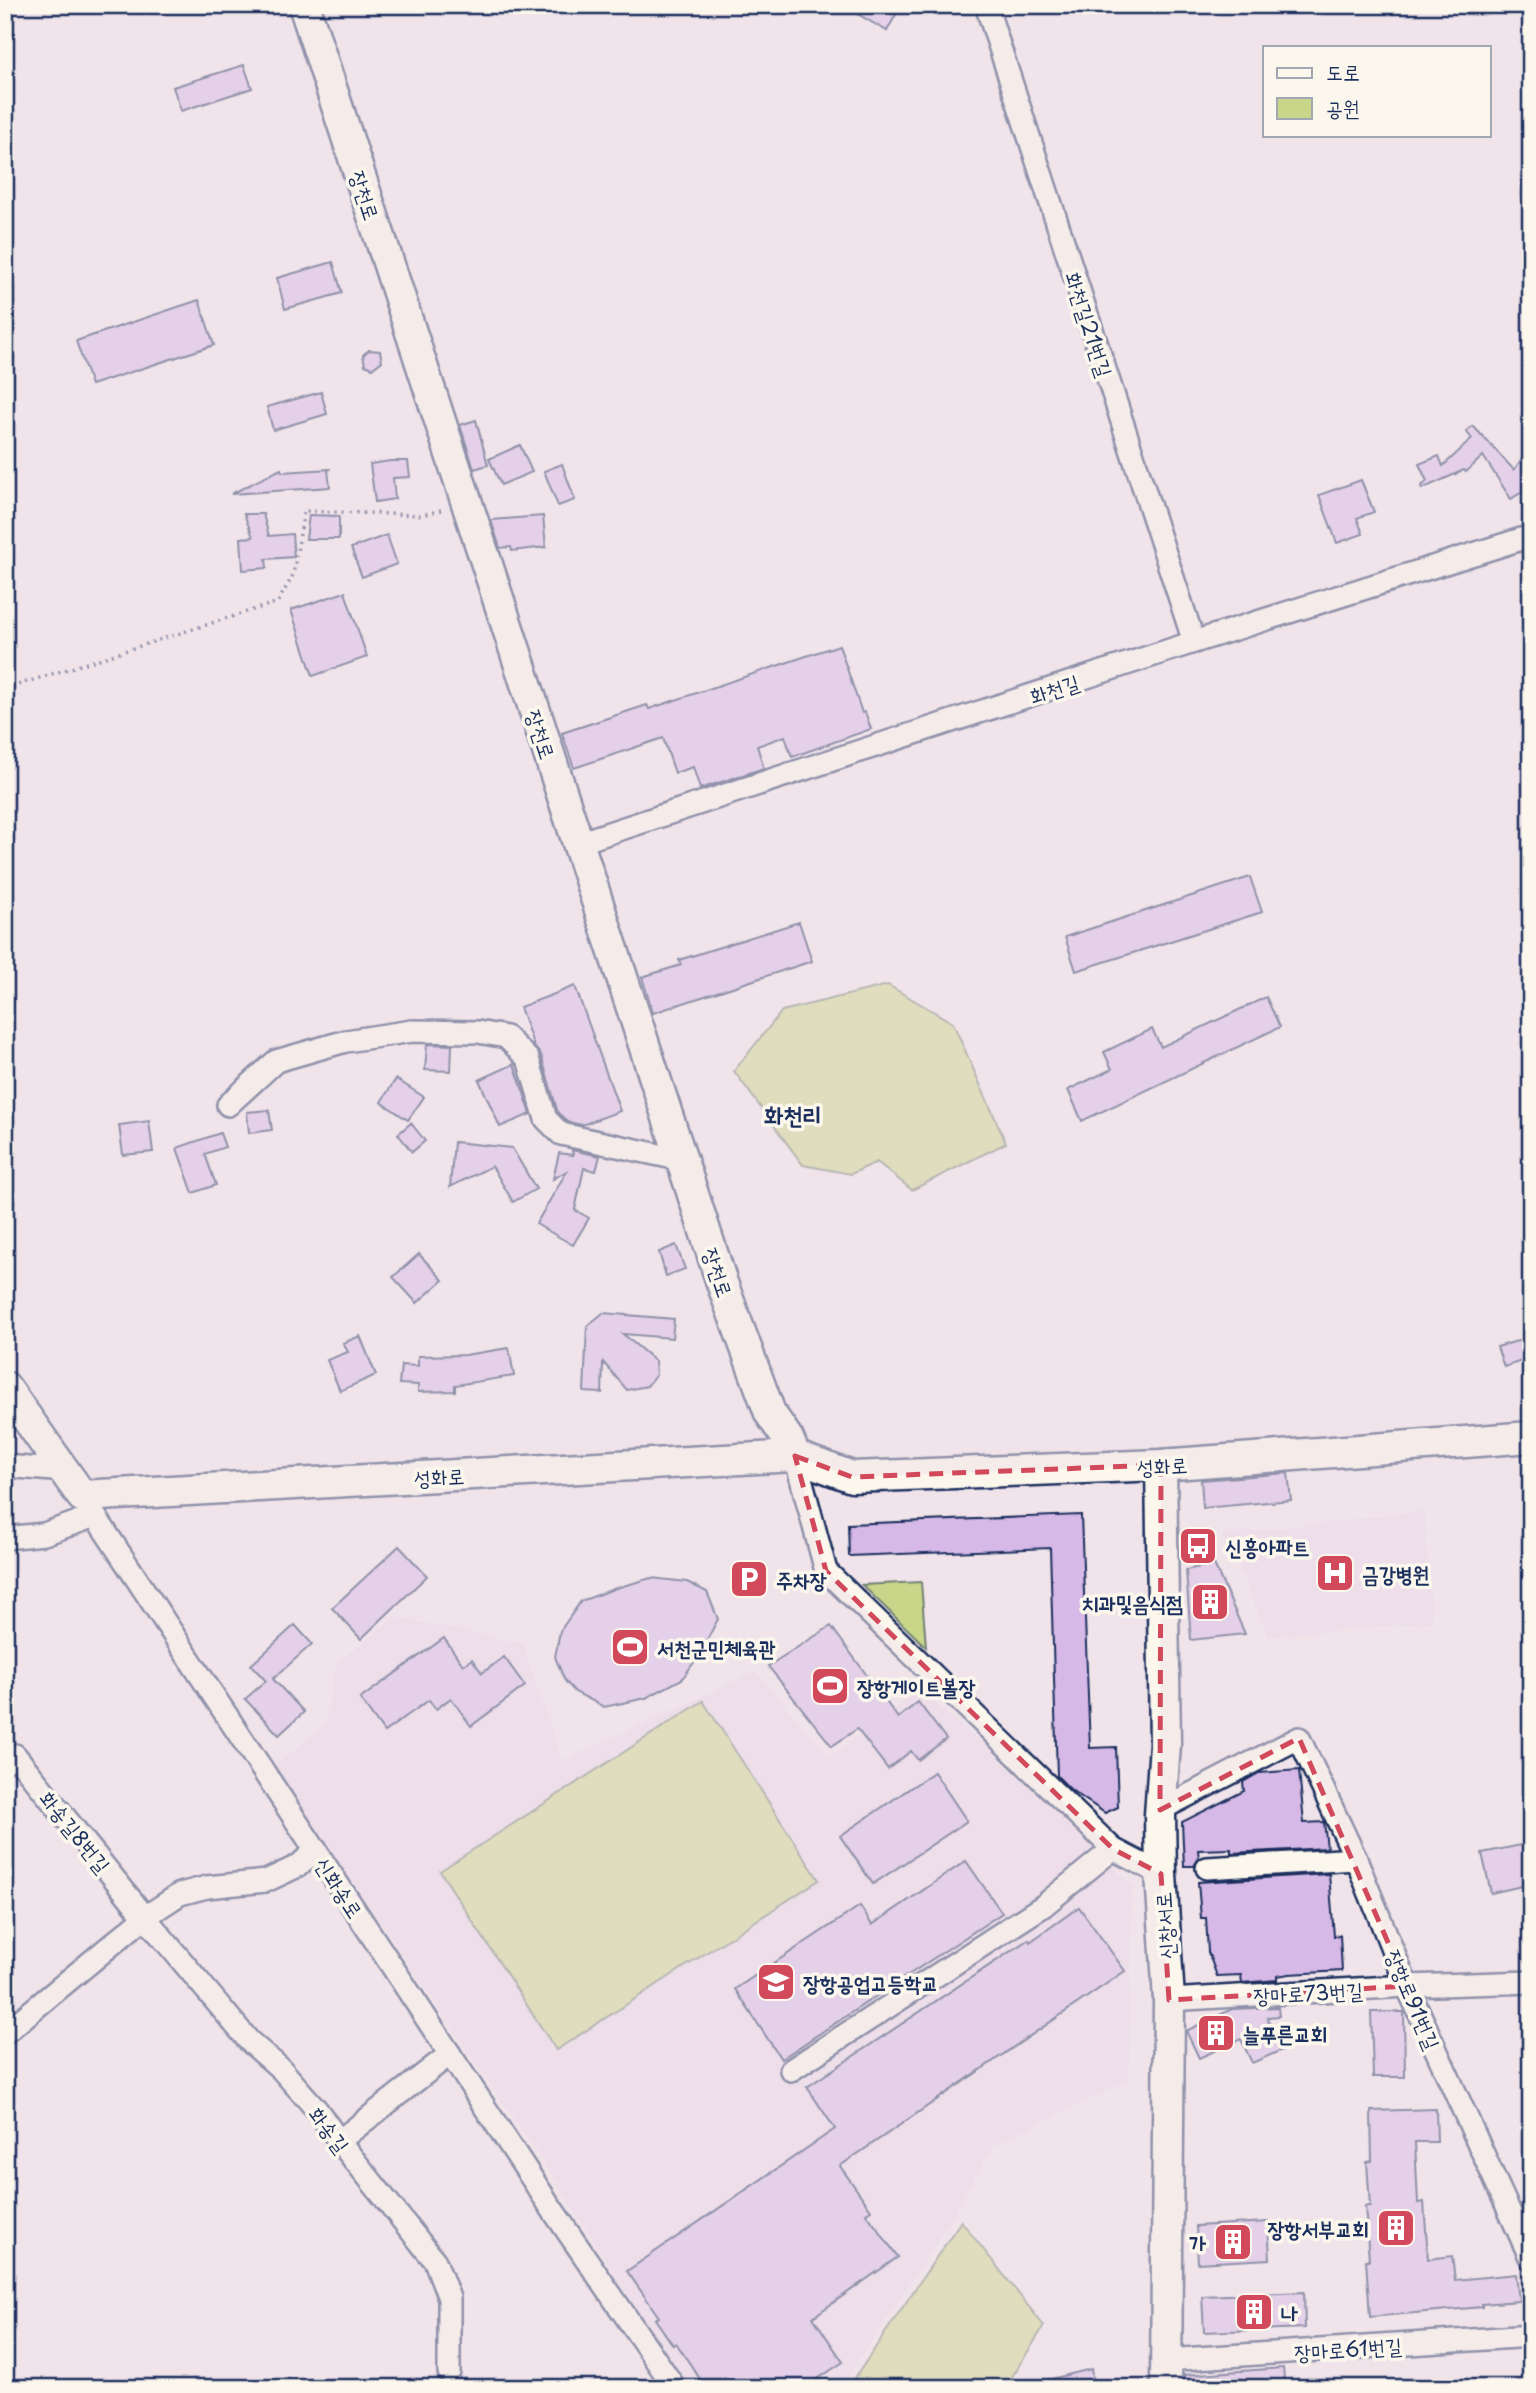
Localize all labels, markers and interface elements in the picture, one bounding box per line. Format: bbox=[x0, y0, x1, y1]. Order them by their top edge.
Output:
legend bbox=[1263, 46, 1490, 136]
text: 도로 bbox=[1326, 55, 1360, 87]
text: 공원 bbox=[1326, 91, 1360, 123]
street label: 장천로 bbox=[343, 166, 389, 224]
street label: 화천길21번길 bbox=[1058, 267, 1122, 381]
street label: 화천길 bbox=[1025, 665, 1083, 711]
street label: 장천로 bbox=[519, 705, 565, 763]
district label: 화천리 bbox=[764, 1096, 822, 1132]
street label: 장천로 bbox=[696, 1243, 742, 1301]
street label: 성화로 bbox=[1136, 1448, 1188, 1482]
street label: 성화로 bbox=[413, 1459, 465, 1493]
bus stop icon: 신흥아파트 bbox=[1177, 1525, 1219, 1567]
place label: 신흥아파트 bbox=[1225, 1530, 1310, 1562]
hospital icon: 금강병원 bbox=[1314, 1552, 1356, 1594]
place label: 금강병원 bbox=[1362, 1557, 1430, 1589]
parking icon: 주차장 bbox=[728, 1558, 770, 1600]
place label: 주차장 bbox=[776, 1563, 827, 1595]
building icon: 치과및음식점 bbox=[1189, 1581, 1231, 1623]
place label: 치과및음식점 bbox=[1082, 1586, 1183, 1618]
sports icon: 서천군민체육관 bbox=[609, 1626, 651, 1668]
place label: 서천군민체육관 bbox=[657, 1631, 775, 1663]
sports icon: 장항게이트볼장 bbox=[809, 1665, 851, 1707]
place label: 장항게이트볼장 bbox=[857, 1670, 975, 1702]
street label: 화송길8번길 bbox=[33, 1783, 119, 1879]
street label: 신화송로 bbox=[308, 1850, 372, 1924]
street label: 신창서로 bbox=[1146, 1891, 1182, 1961]
street label: 장항로91번길 bbox=[1379, 1944, 1450, 2054]
school or university icon: 장항공업고등학교 bbox=[755, 1961, 797, 2003]
place label: 장항공업고등학교 bbox=[803, 1966, 938, 1998]
street label: 장마로73번길 bbox=[1252, 1973, 1364, 2011]
building icon: 늘푸른교회 bbox=[1195, 2012, 1237, 2054]
place label: 늘푸른교회 bbox=[1243, 2017, 1328, 2049]
street label: 화송길 bbox=[302, 2099, 358, 2159]
building icon: 장항서부교회 bbox=[1375, 2207, 1417, 2249]
place label: 장항서부교회 bbox=[1268, 2212, 1369, 2244]
building icon: 가 bbox=[1212, 2221, 1254, 2263]
place label: 가 bbox=[1189, 2226, 1206, 2258]
building icon: 나 bbox=[1233, 2291, 1275, 2333]
place label: 나 bbox=[1281, 2296, 1298, 2328]
street label: 장마로61번길 bbox=[1293, 2328, 1403, 2368]

